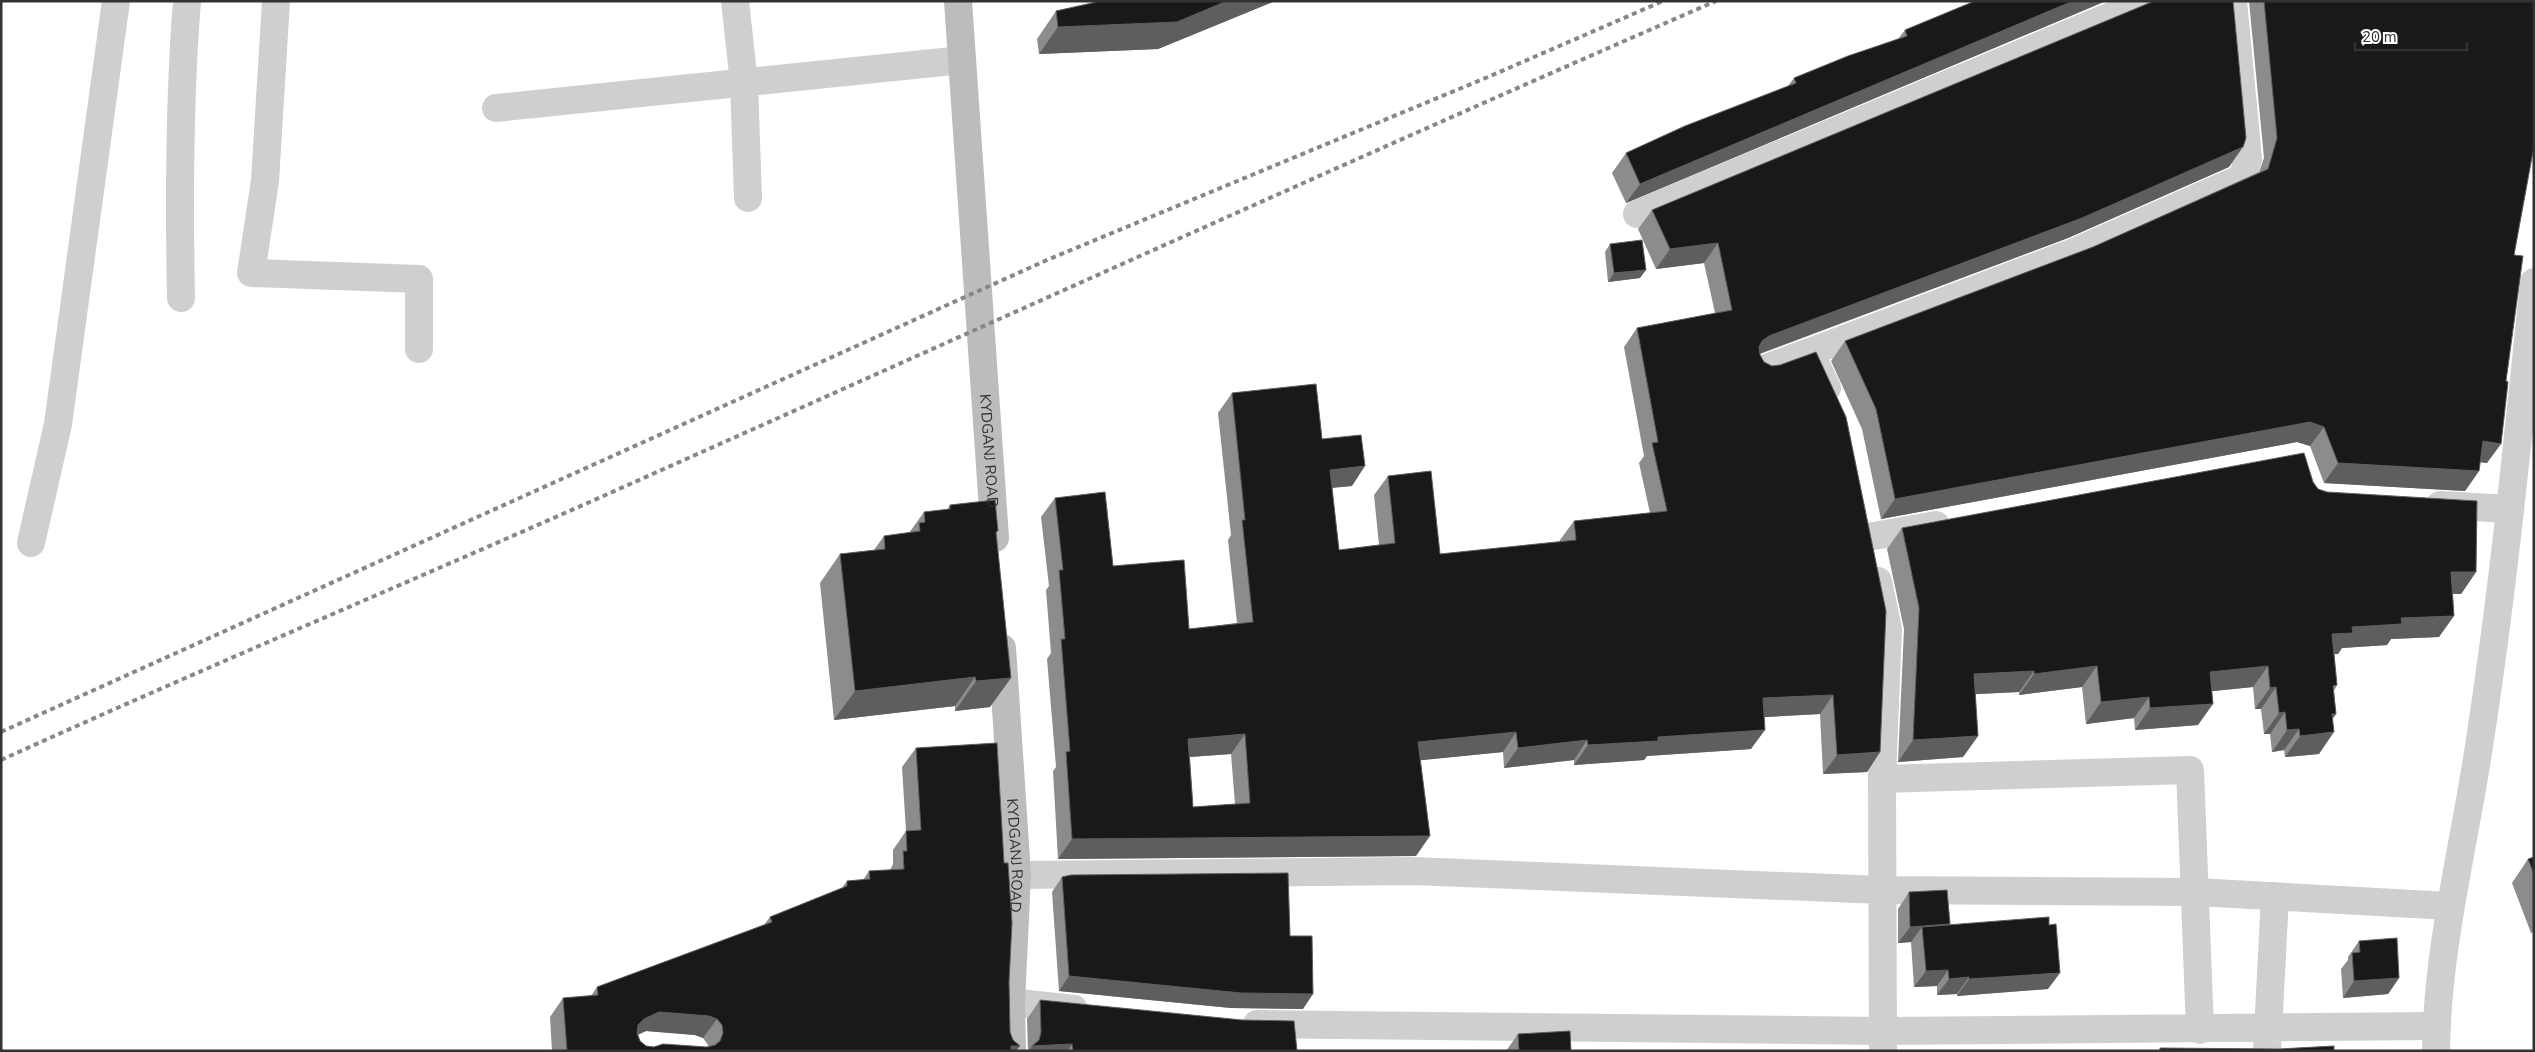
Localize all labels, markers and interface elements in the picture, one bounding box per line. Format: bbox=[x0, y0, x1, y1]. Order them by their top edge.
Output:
scale bar bbox=[2355, 20, 2468, 52]
text: 20 m bbox=[2362, 27, 2397, 47]
street label: KYDGANJ ROAD bbox=[975, 393, 1003, 509]
street label: KYDGANJ ROAD bbox=[1002, 798, 1027, 913]

